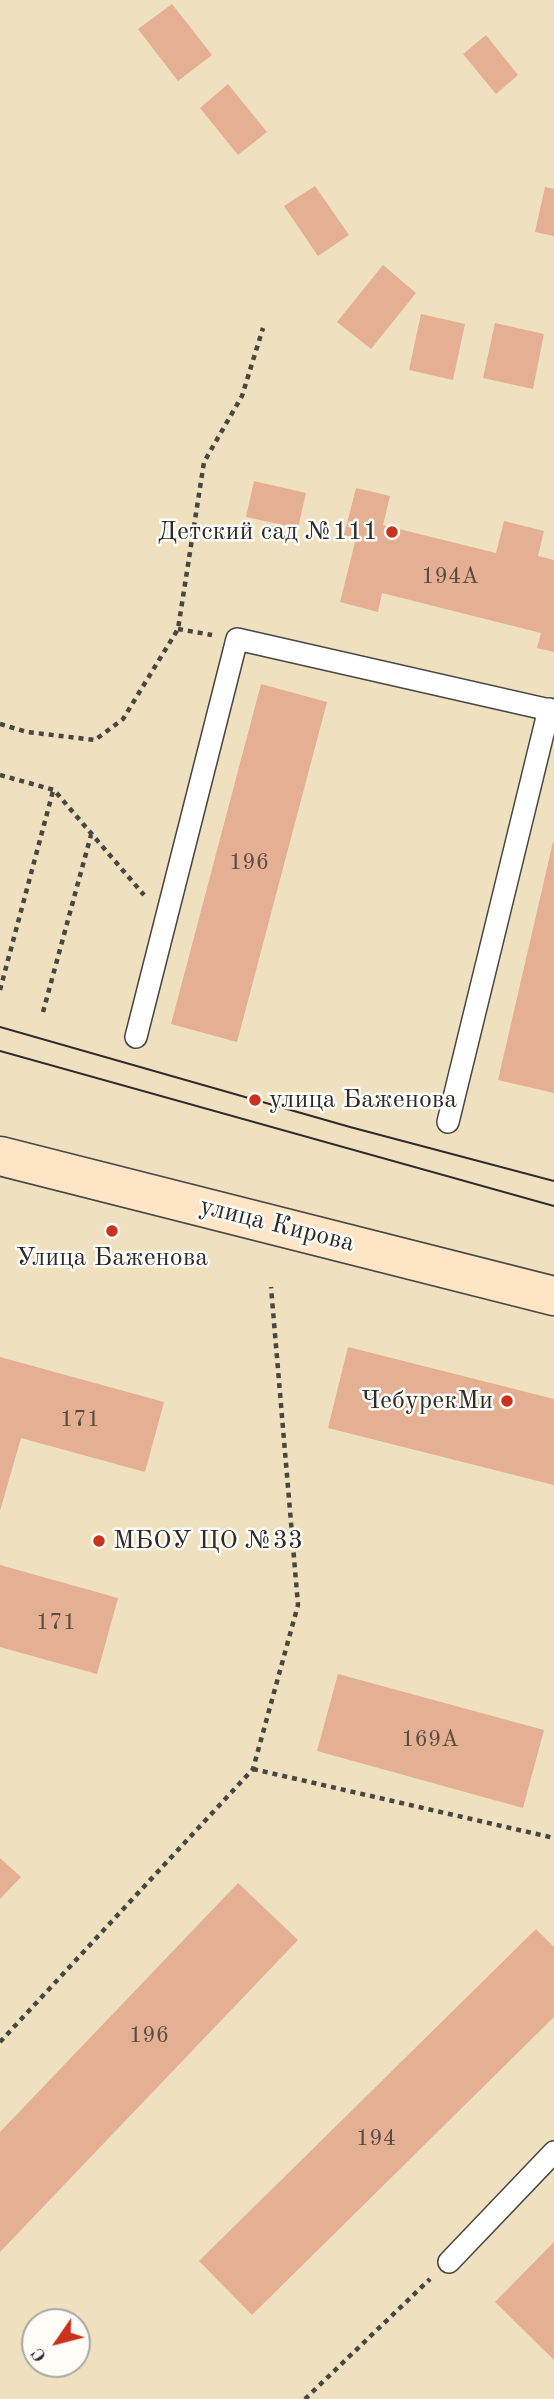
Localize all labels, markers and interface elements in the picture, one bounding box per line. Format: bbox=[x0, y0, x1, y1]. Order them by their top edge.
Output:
place label: Детский сад №111 bbox=[158, 516, 378, 548]
marker: Детский сад №111 bbox=[384, 524, 400, 540]
house number: 194А bbox=[421, 563, 479, 591]
house number: 196 bbox=[229, 849, 269, 877]
place label: улица Баженова bbox=[269, 1084, 457, 1116]
marker: улица Баженова bbox=[247, 1092, 263, 1108]
street label: улица Кирова bbox=[196, 1191, 358, 1259]
marker: Улица Баженова bbox=[104, 1223, 120, 1239]
place label: Улица Баженова bbox=[16, 1242, 208, 1274]
place label: ЧебурекМи bbox=[361, 1385, 493, 1417]
marker: ЧебурекМи bbox=[499, 1393, 515, 1409]
house number: 171 bbox=[60, 1406, 100, 1434]
place label: МБОУ ЦО №33 bbox=[113, 1525, 303, 1557]
marker: МБОУ ЦО №33 bbox=[91, 1533, 107, 1549]
house number: 171 bbox=[36, 1609, 76, 1637]
house number: 169А bbox=[401, 1726, 459, 1754]
house number: 196 bbox=[129, 2022, 169, 2050]
house number: 194 bbox=[356, 2125, 396, 2153]
north arrow bbox=[21, 2308, 91, 2378]
text: С bbox=[29, 2344, 51, 2365]

